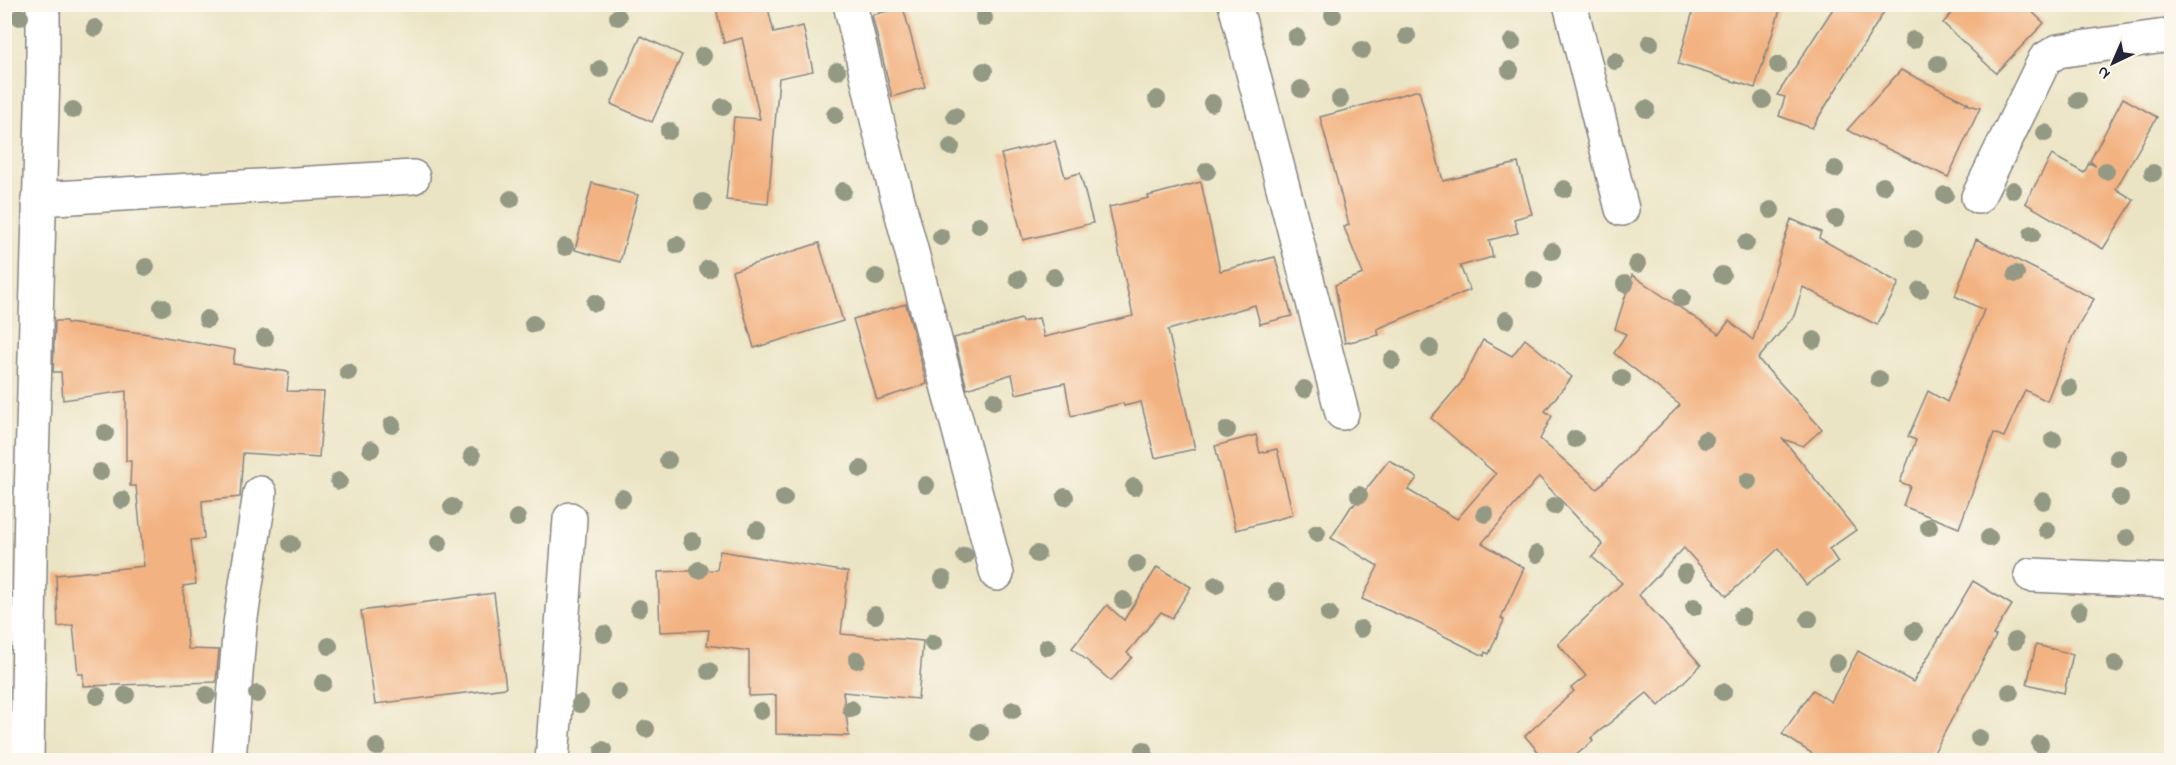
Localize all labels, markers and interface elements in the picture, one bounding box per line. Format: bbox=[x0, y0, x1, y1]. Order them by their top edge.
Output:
north arrow bbox=[2083, 33, 2143, 93]
text: N bbox=[2092, 60, 2116, 85]

